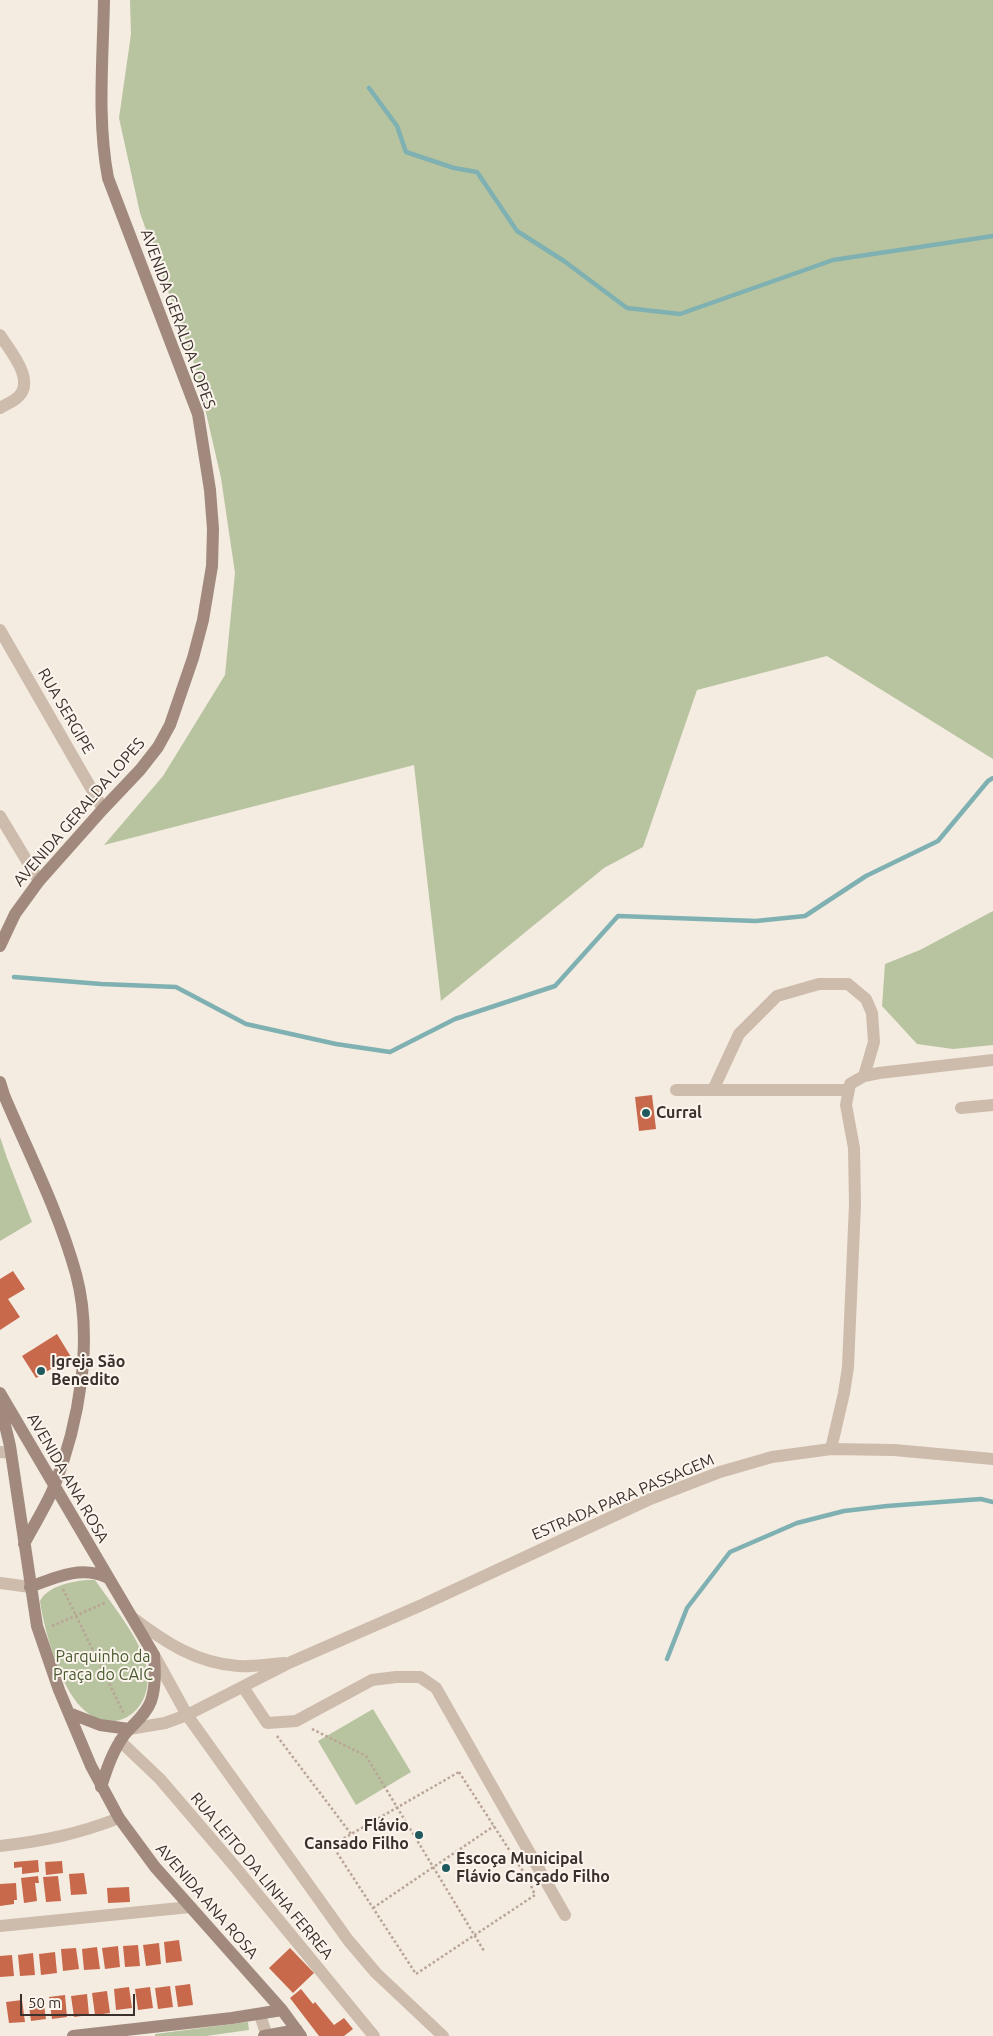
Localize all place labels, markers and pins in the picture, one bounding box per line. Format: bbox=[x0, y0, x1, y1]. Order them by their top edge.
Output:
place label: Curral bbox=[656, 1103, 702, 1123]
marker: Curral bbox=[640, 1107, 652, 1119]
place label: Igreja São Benedito bbox=[51, 1352, 125, 1390]
marker: Igreja São Benedito bbox=[35, 1365, 47, 1377]
place label: Flávio Cansado Filho bbox=[304, 1816, 409, 1854]
marker: Flávio Cansado Filho bbox=[413, 1829, 425, 1841]
place label: Escoça Municipal Flávio Cançado Filho bbox=[456, 1849, 610, 1887]
marker: Escoça Municipal Flávio Cançado Filho bbox=[440, 1862, 452, 1874]

